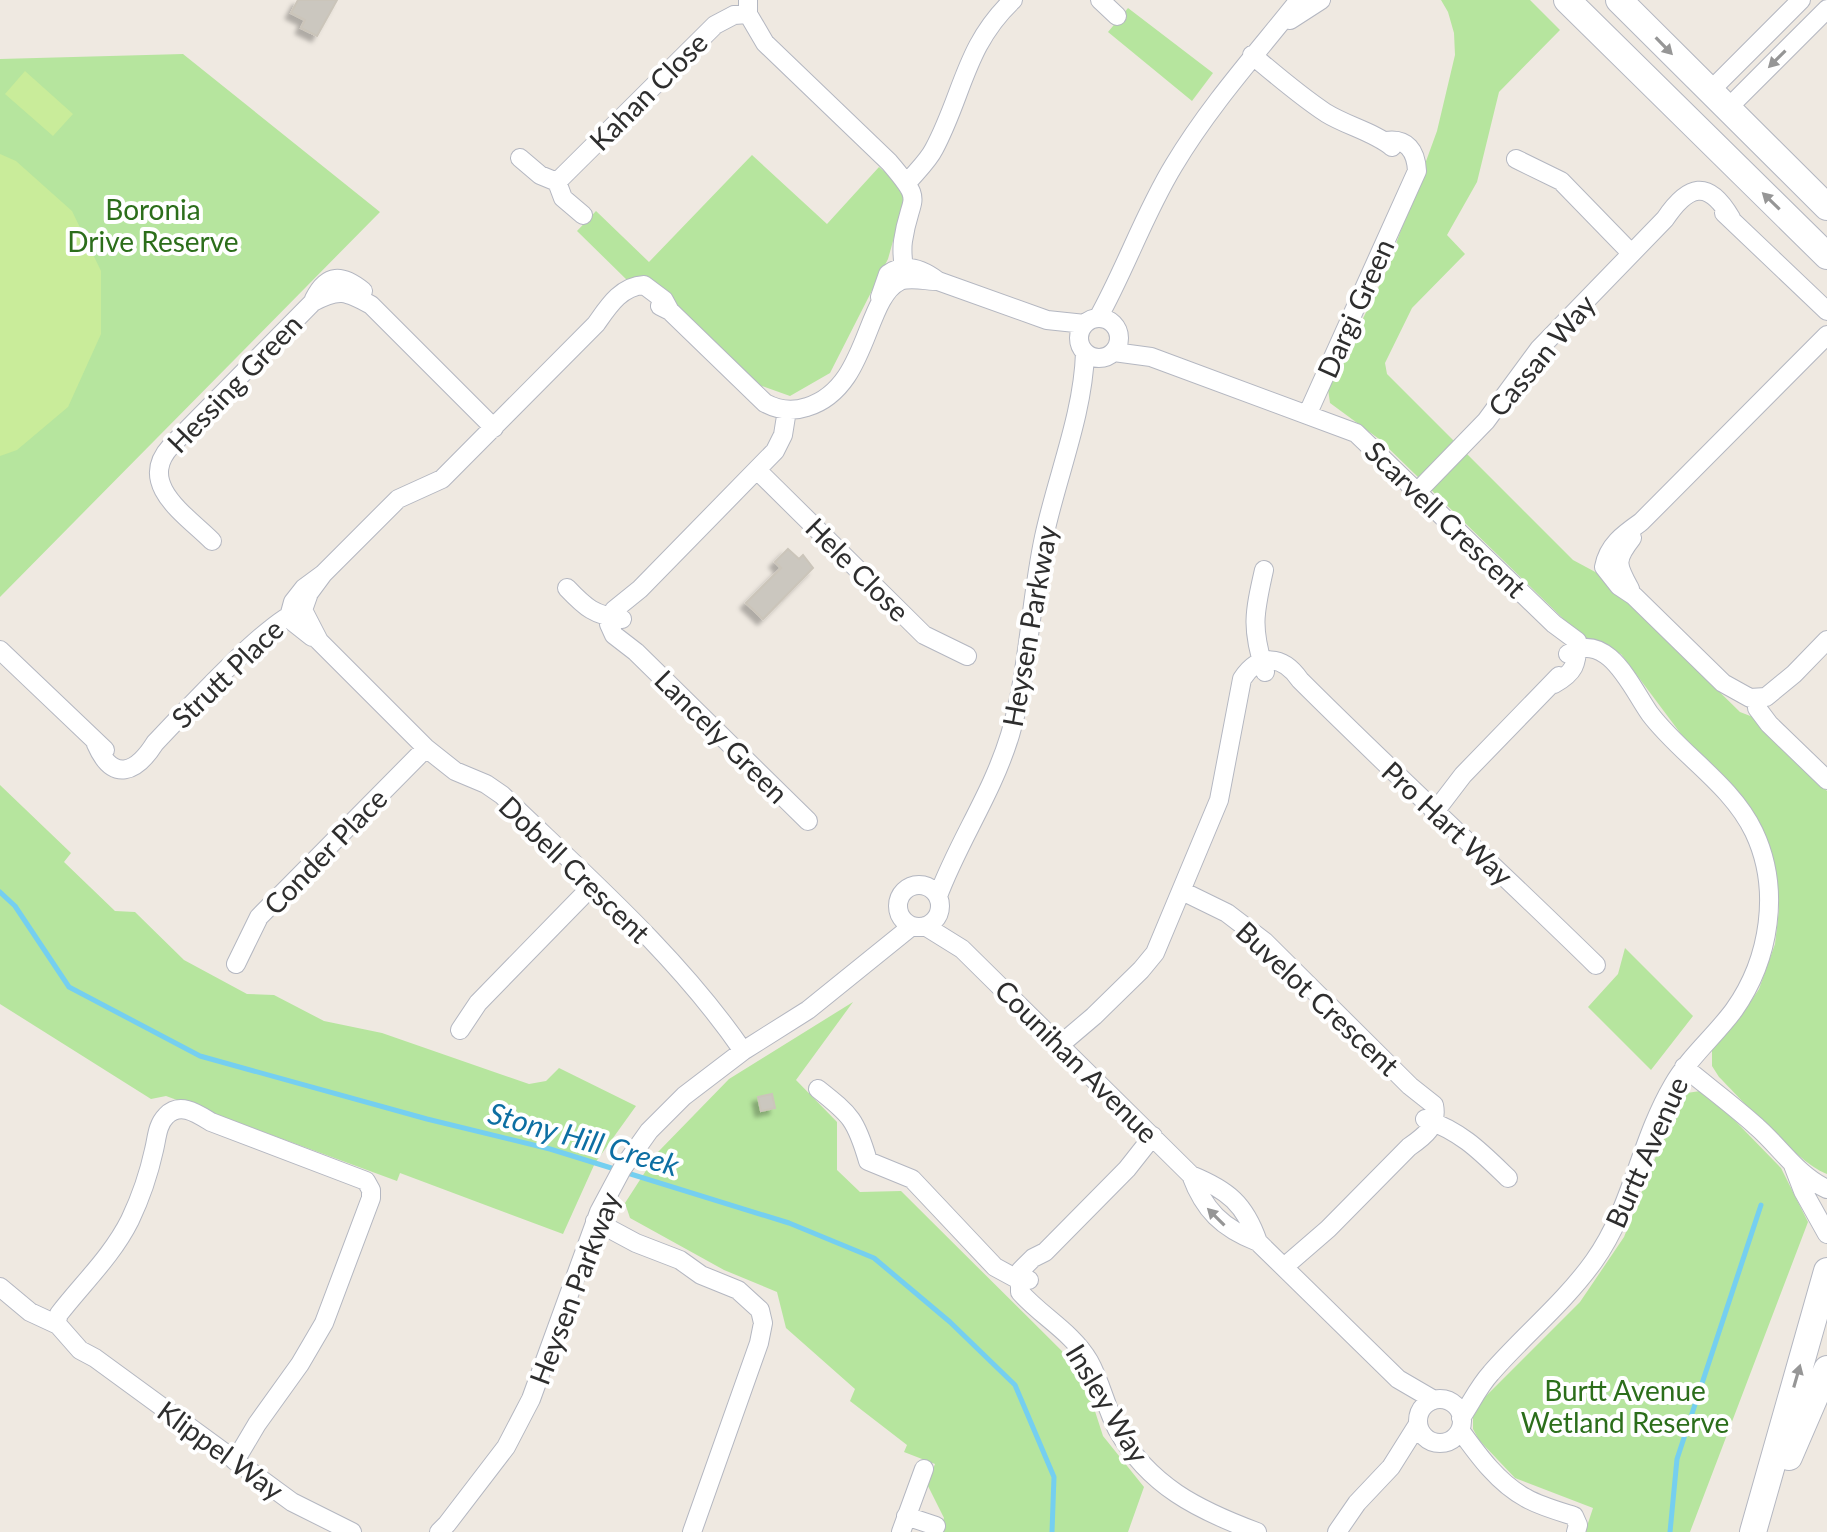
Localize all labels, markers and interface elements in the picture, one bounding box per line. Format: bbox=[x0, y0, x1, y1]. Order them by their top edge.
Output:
street label: Kahan Close bbox=[582, 25, 714, 157]
one-way arrow bbox=[1654, 36, 1673, 55]
one-way arrow bbox=[1768, 49, 1787, 67]
park label: Boronia Drive Reserve bbox=[67, 192, 239, 258]
one-way arrow bbox=[1762, 193, 1781, 211]
street label: Dargi Green bbox=[1309, 233, 1401, 383]
street label: Cassan Way bbox=[1480, 287, 1602, 423]
street label: Hessing Green bbox=[160, 307, 308, 459]
street label: Scarvell Crescent bbox=[1359, 434, 1533, 604]
street label: Hele Close bbox=[799, 510, 917, 628]
street label: Heysen Parkway bbox=[995, 522, 1064, 729]
street label: Strutt Place bbox=[164, 611, 290, 735]
street label: Lancely Green bbox=[648, 662, 796, 810]
street label: Pro Hart Way bbox=[1376, 754, 1521, 893]
street label: Conder Place bbox=[256, 781, 394, 921]
street label: Dobell Crescent bbox=[493, 789, 657, 949]
street label: Buvelot Crescent bbox=[1230, 914, 1406, 1082]
street label: Counihan Avenue bbox=[988, 972, 1166, 1150]
street label: Burtt Avenue bbox=[1598, 1071, 1694, 1233]
water label: Stony Hill Creek bbox=[485, 1094, 684, 1183]
street label: Heysen Parkway bbox=[522, 1186, 627, 1389]
one-way arrow bbox=[1207, 1208, 1226, 1227]
street label: Insley Way bbox=[1059, 1338, 1157, 1469]
one-way arrow bbox=[1791, 1364, 1804, 1388]
park label: Burtt Avenue Wetland Reserve bbox=[1521, 1373, 1729, 1439]
street label: Klippel Way bbox=[152, 1393, 291, 1507]

